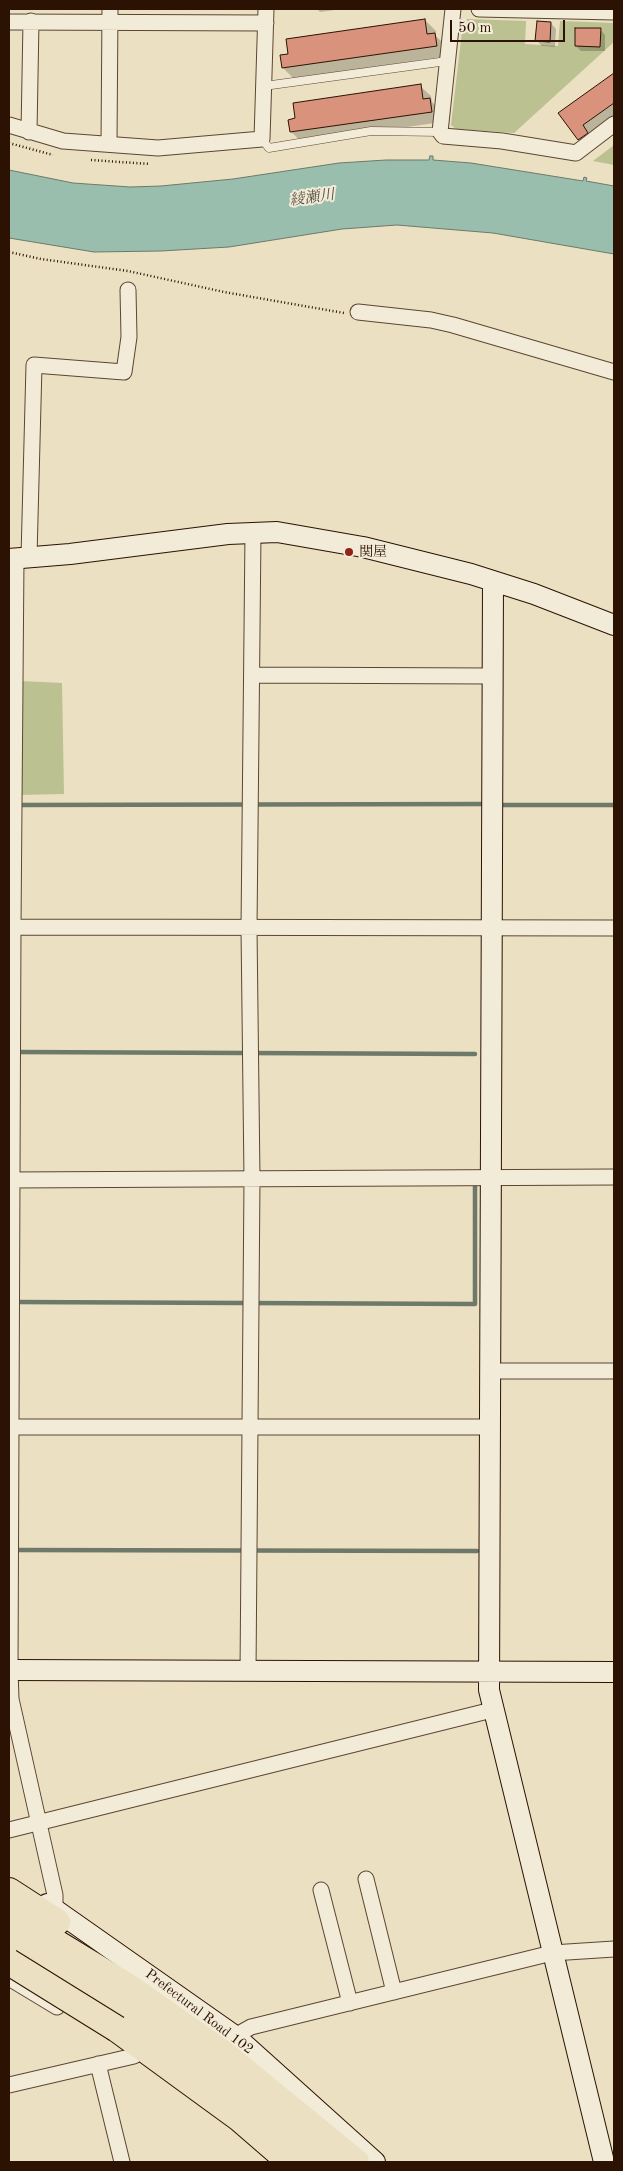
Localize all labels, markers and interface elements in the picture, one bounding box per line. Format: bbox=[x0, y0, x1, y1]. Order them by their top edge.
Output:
scale bar bbox=[453, 10, 568, 42]
text: 50 m bbox=[458, 21, 492, 36]
water label: 綾瀬川 bbox=[288, 186, 336, 210]
place label: 関屋 bbox=[359, 544, 387, 560]
marker: 関屋 bbox=[343, 546, 355, 558]
street label: Prefectural Road 102 bbox=[142, 1966, 256, 2058]

